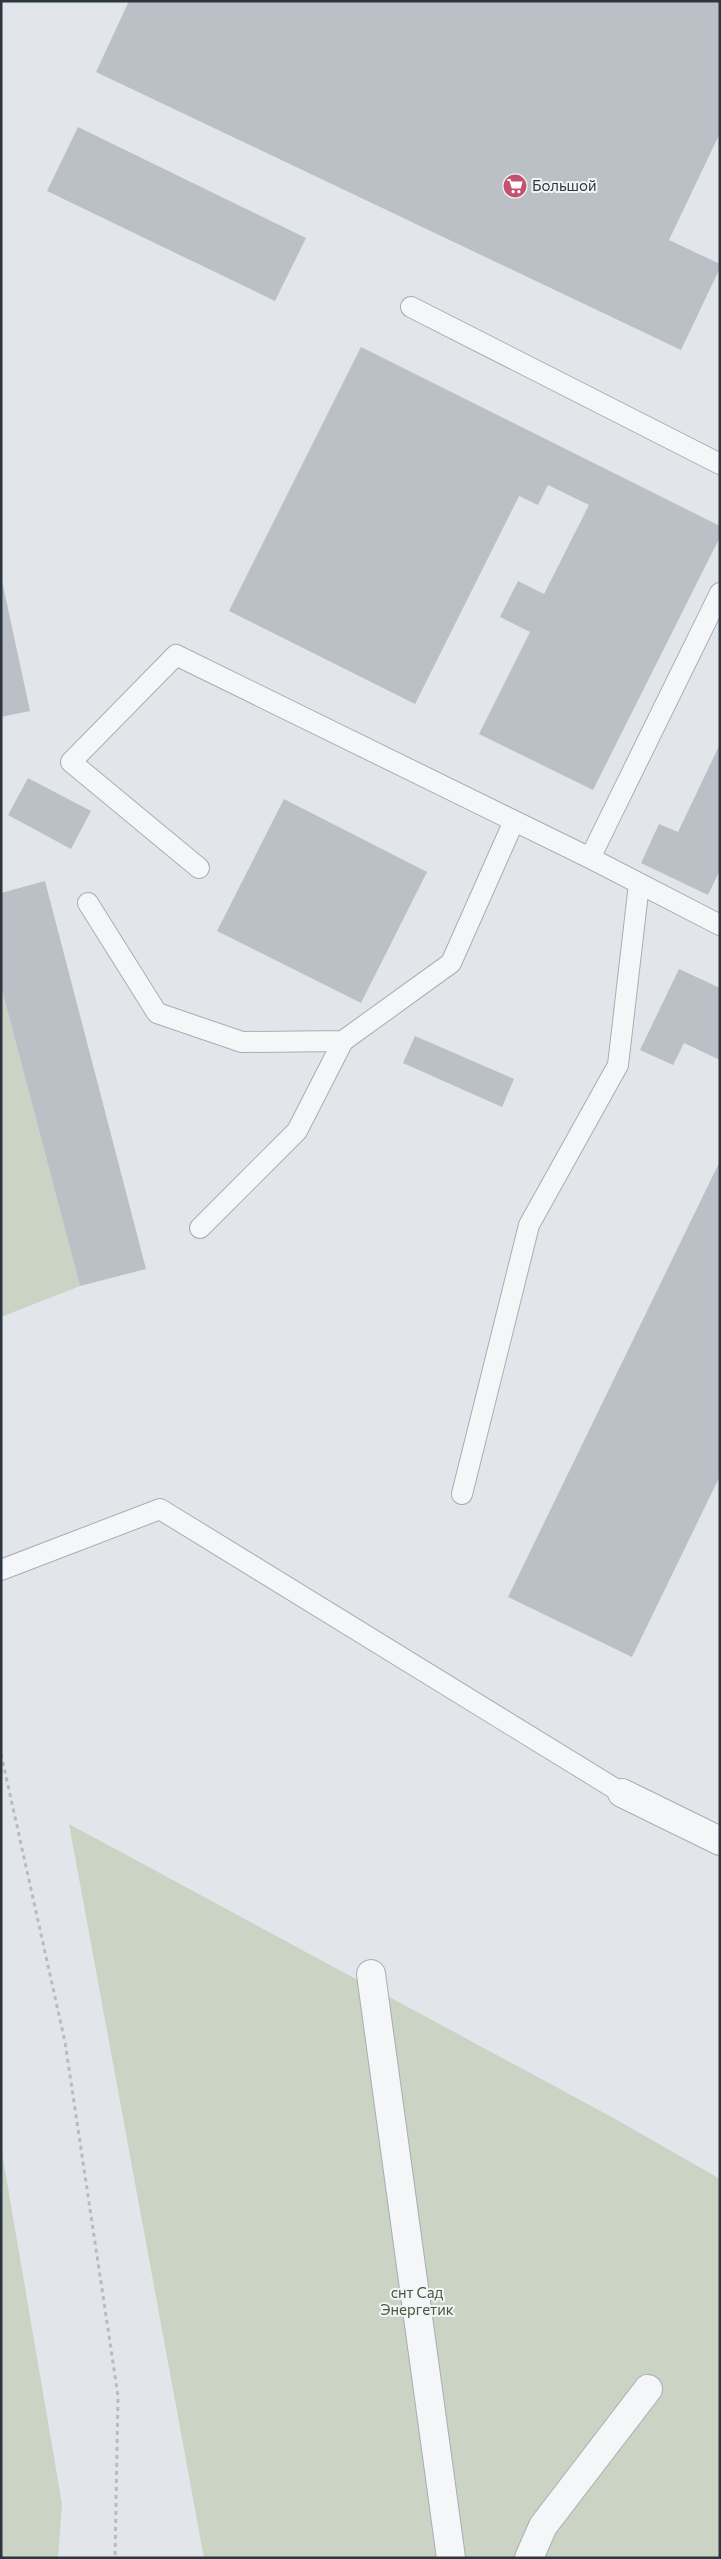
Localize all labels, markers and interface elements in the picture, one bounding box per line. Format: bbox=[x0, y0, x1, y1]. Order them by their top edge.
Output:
supermarket icon: Большой bbox=[502, 173, 528, 199]
place label: Большой bbox=[532, 176, 597, 194]
park label: снт Сад Энергетик bbox=[380, 2283, 454, 2318]

